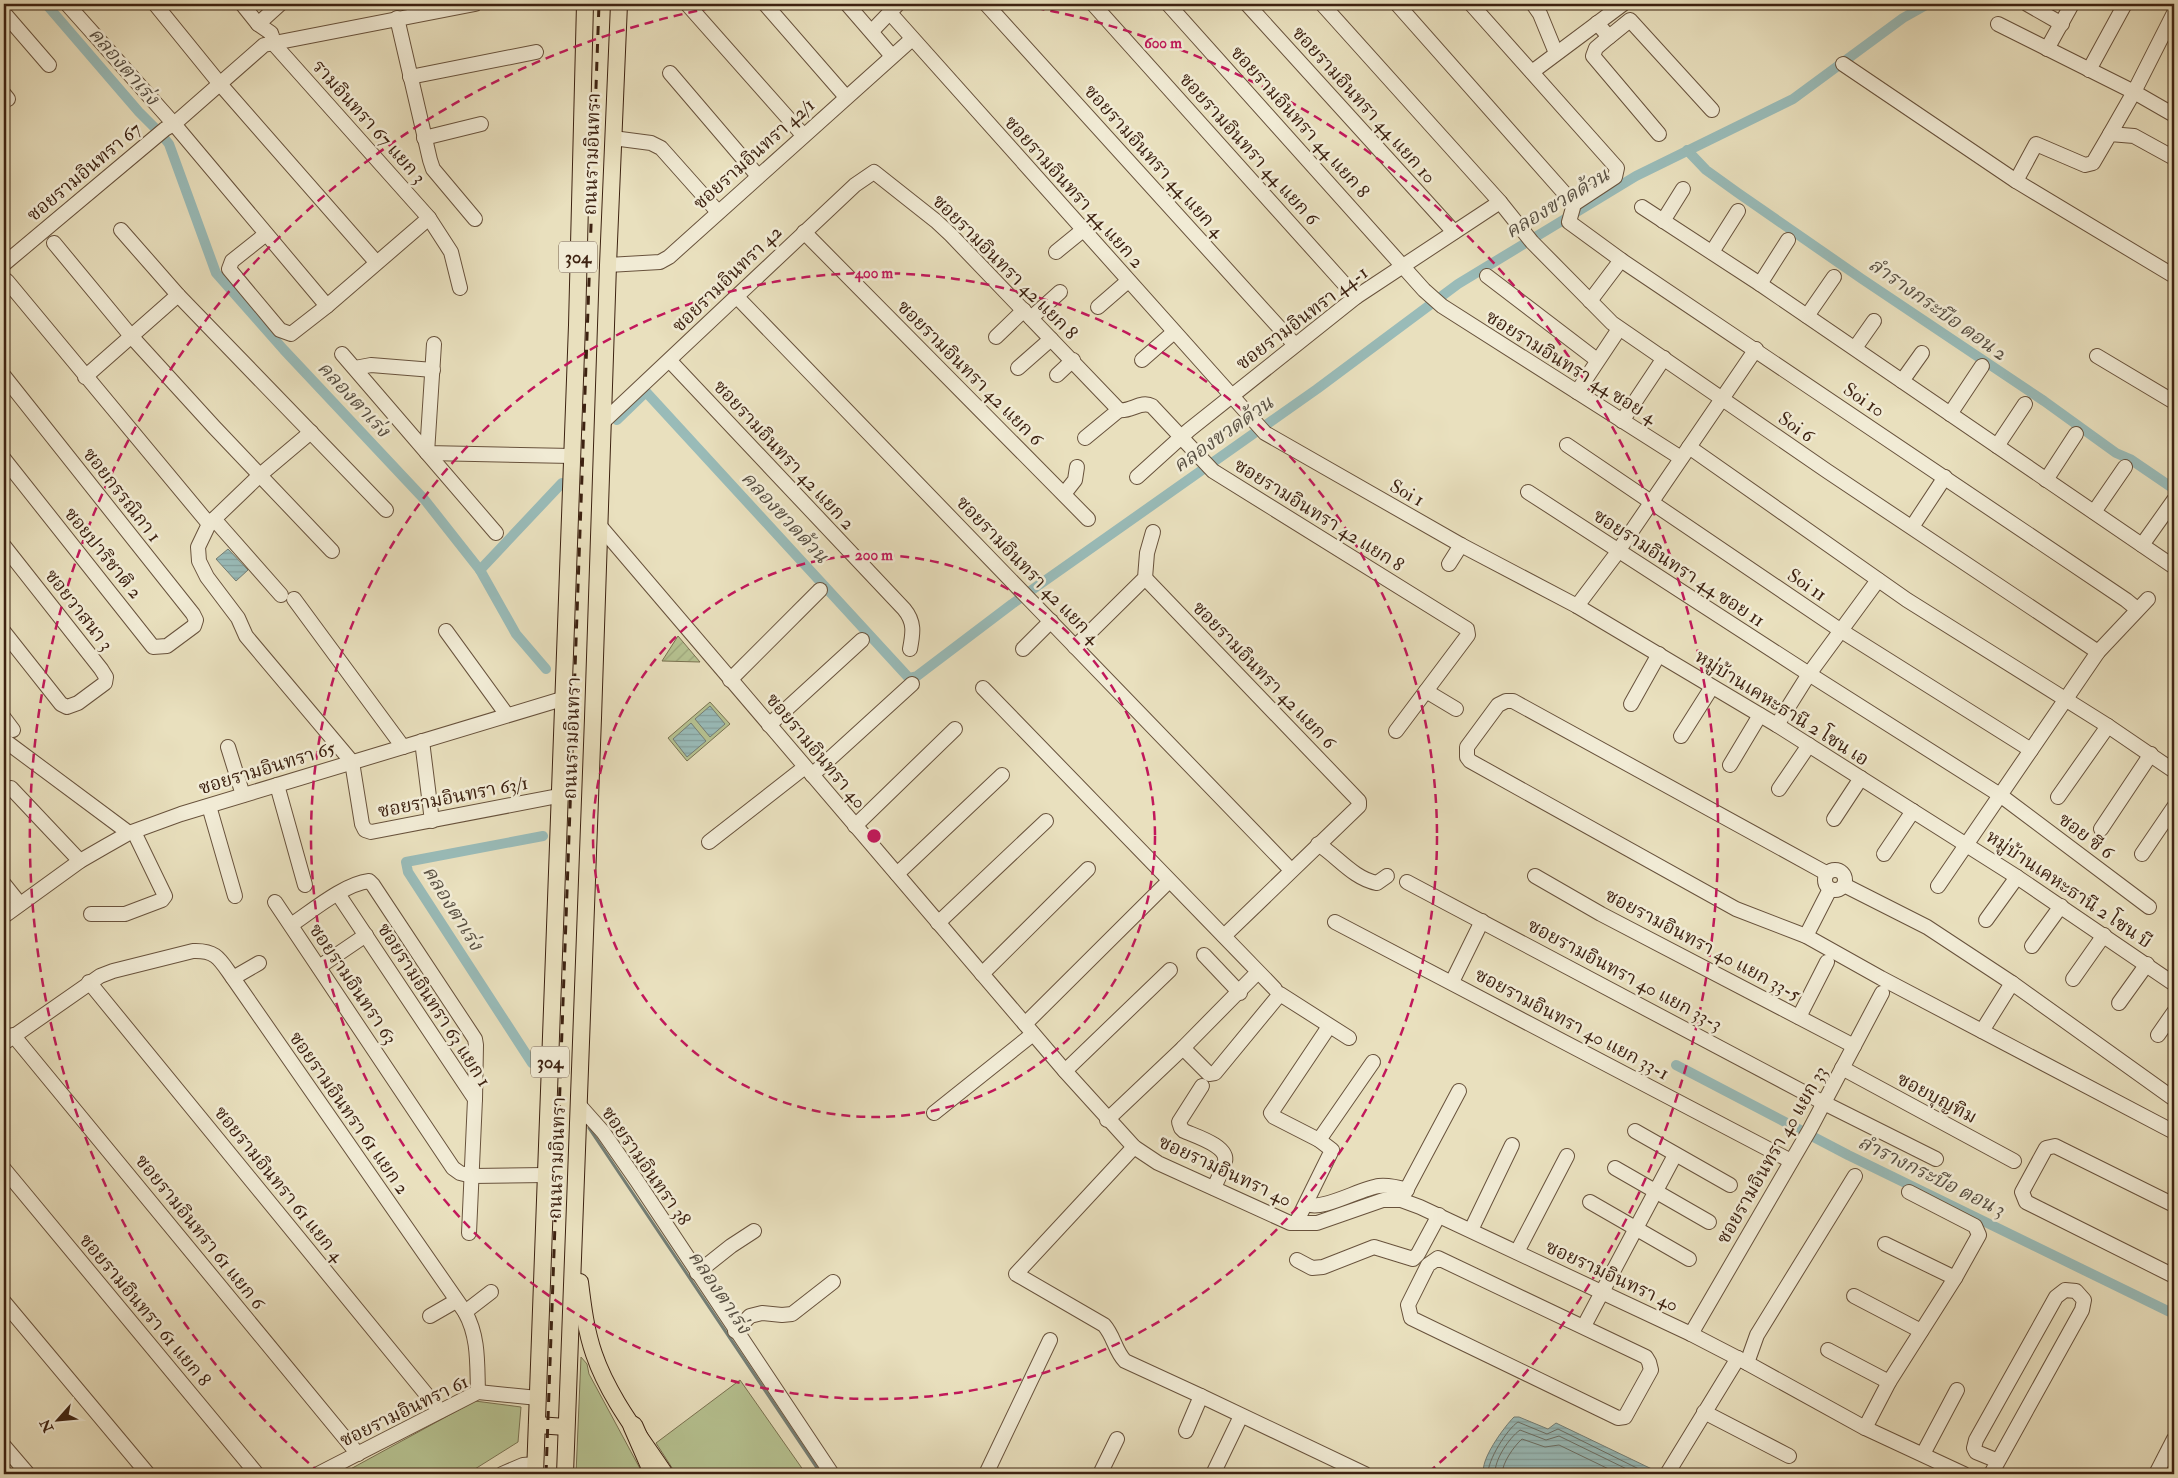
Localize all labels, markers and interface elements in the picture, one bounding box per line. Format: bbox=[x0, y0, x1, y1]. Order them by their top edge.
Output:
street label: ซอยรามอินทรา 44 แยก 10 bbox=[1287, 21, 1441, 189]
water label: คลองตาเร่ง bbox=[83, 22, 165, 111]
text: 600 m bbox=[1144, 34, 1182, 53]
street label: ซอยรามอินทรา 44 แยก 8 bbox=[1225, 41, 1375, 203]
street label: รามอินทรา 67 แยก 3 bbox=[307, 55, 431, 189]
street label: ซอยรามอินทรา 44 แยก 6 bbox=[1174, 68, 1325, 231]
street label: ซอยรามอินทรา 44 แยก 4 bbox=[1079, 79, 1230, 243]
street label: ถนนรามอินทรา bbox=[578, 92, 606, 216]
street label: ซอยรามอินทรา 42/1 bbox=[688, 93, 820, 215]
street label: ซอยรามอินทรา 44 แยก 2 bbox=[999, 111, 1149, 273]
street label: ซอยรามอินทรา 67 bbox=[22, 117, 146, 227]
water label: คลองขวดด้วน bbox=[1500, 162, 1614, 244]
street label: ซอยรามอินทรา 42 แยก 8 bbox=[927, 189, 1083, 345]
street label: ซอยรามอินทรา 42 bbox=[667, 220, 787, 338]
road number: 304 bbox=[559, 242, 597, 272]
water label: ลำรางกระบือ ตอน 2 bbox=[1864, 252, 2012, 366]
street label: ซอยรามอินทรา 44-1 bbox=[1231, 261, 1373, 375]
text: 400 m bbox=[854, 264, 893, 283]
street label: ซอยรามอินทรา 42 แยก 6 bbox=[892, 295, 1049, 452]
street label: ซอยรามอินทรา 44 ซอย 4 bbox=[1481, 305, 1661, 430]
water label: คลองตาเร่ง bbox=[312, 355, 396, 443]
street label: ซอยรามอินทรา 42 แยก 2 bbox=[708, 375, 860, 535]
street label: Soi 10 bbox=[1839, 377, 1889, 423]
water label: คลองขวดด้วน bbox=[1168, 390, 1279, 478]
street label: Soi 6 bbox=[1773, 406, 1820, 449]
street label: ซอยกรรณิกา 1 bbox=[78, 443, 166, 547]
street label: ซอยรามอินทรา 42 แยก 8 bbox=[1230, 453, 1409, 577]
water label: คลองขวดด้วน bbox=[736, 466, 835, 569]
street label: Soi 1 bbox=[1386, 474, 1428, 512]
street label: ซอยรามอินทรา 42 แยก 4 bbox=[951, 491, 1106, 650]
street label: ซอยปาริชาติ 2 bbox=[59, 502, 147, 604]
street label: ซอยรามอินทรา 44 ซอย 11 bbox=[1589, 504, 1769, 632]
text: 200 m bbox=[855, 546, 893, 565]
street label: Soi 11 bbox=[1783, 563, 1831, 607]
street label: ซอยวาสนา 3 bbox=[40, 564, 118, 656]
street label: ซอยรามอินทรา 42 แยก 6 bbox=[1187, 596, 1342, 755]
street label: หมู่บ้านเคหะธานี 2 โซน เอ bbox=[1690, 642, 1875, 771]
street label: ถนนรามอินทรา bbox=[558, 676, 586, 800]
street label: ซอยรามอินทรา 40 bbox=[761, 688, 871, 814]
street label: ซอยรามอินทรา 65 bbox=[196, 736, 339, 800]
street label: ซอยรามอินทรา 63/1 bbox=[376, 771, 530, 823]
street label: ซอย ซี 6 bbox=[2054, 807, 2120, 865]
street label: หมู่บ้านเคหะธานี 2 โซน บี bbox=[1981, 822, 2158, 954]
centre of rings bbox=[865, 827, 883, 845]
water label: คลองตาเร่ง bbox=[417, 861, 489, 956]
street label: ซอยรามอินทรา 40 แยก 33-5 bbox=[1601, 883, 1806, 1007]
street label: ซอยรามอินทรา 40 แยก 33-3 bbox=[1524, 913, 1726, 1037]
street label: ซอยรามอินทรา 63 แยก 1 bbox=[372, 918, 496, 1092]
street label: ซอยรามอินทรา 63 bbox=[304, 919, 402, 1049]
street label: ซอยรามอินทรา 40 แยก 33-1 bbox=[1471, 963, 1673, 1085]
street label: ซอยรามอินทรา 61 แยก 2 bbox=[284, 1027, 414, 1199]
road number: 304 bbox=[531, 1046, 569, 1078]
street label: ซอยรามอินทรา 40 แยก 33 bbox=[1711, 1062, 1833, 1248]
street label: ซอยบุญทิม bbox=[1893, 1067, 1981, 1129]
street label: ถนนรามอินทรา bbox=[543, 1096, 571, 1220]
street label: ซอยรามอินทรา 61 แยก 4 bbox=[209, 1101, 350, 1267]
street label: ซอยรามอินทรา 38 bbox=[596, 1102, 696, 1230]
water label: ลำรางกระบือ ตอน 3 bbox=[1854, 1129, 2010, 1223]
street label: ซอยรามอินทรา 40 bbox=[1155, 1130, 1295, 1212]
street label: ซอยรามอินทรา 61 แยก 6 bbox=[130, 1149, 271, 1316]
street label: ซอยรามอินทรา 61 แยก 8 bbox=[74, 1229, 216, 1391]
street label: ซอยรามอินทรา 40 bbox=[1542, 1235, 1682, 1317]
water label: คลองตาเร่ง bbox=[683, 1245, 758, 1339]
street label: ซอยรามอินทรา 61 bbox=[336, 1369, 472, 1453]
north arrow bbox=[32, 1396, 82, 1446]
text: N bbox=[36, 1416, 58, 1436]

